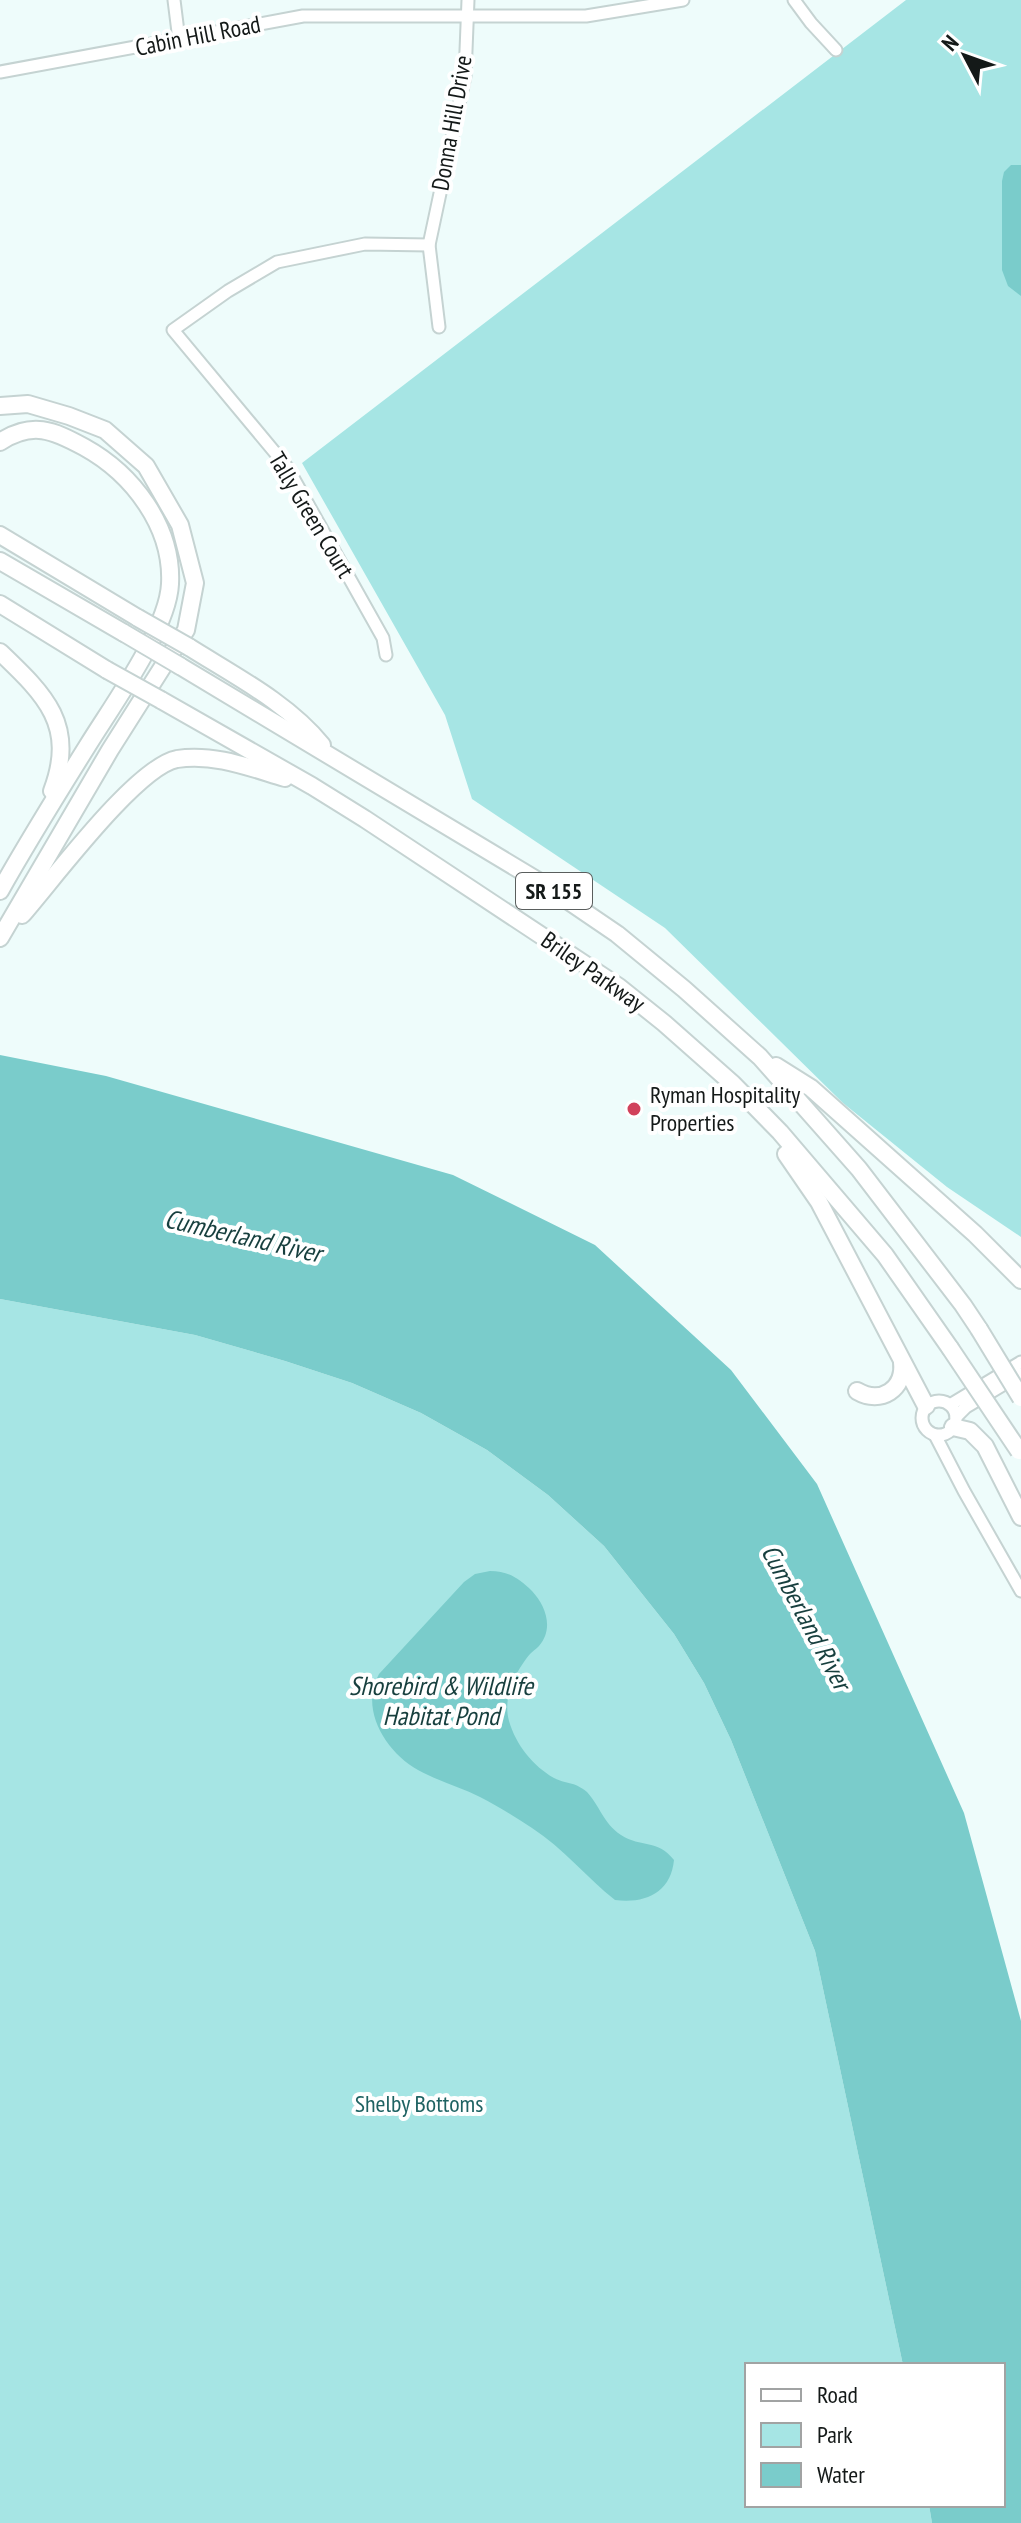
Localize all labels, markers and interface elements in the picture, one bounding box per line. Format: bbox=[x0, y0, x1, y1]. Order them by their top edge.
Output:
street label: Cabin Hill Road bbox=[133, 8, 263, 63]
north arrow bbox=[925, 16, 1005, 96]
text: N bbox=[935, 29, 964, 57]
street label: Donna Hill Drive bbox=[424, 53, 479, 193]
street label: Tally Green Court bbox=[262, 446, 361, 584]
road number: SR 155 bbox=[516, 873, 592, 909]
street label: Briley Parkway bbox=[535, 924, 651, 1019]
place label: Ryman Hospitality Properties bbox=[650, 1079, 800, 1138]
marker: Ryman Hospitality Properties bbox=[625, 1100, 643, 1118]
water label: Cumberland River bbox=[162, 1201, 328, 1270]
water label: Cumberland River bbox=[754, 1539, 860, 1698]
water label: Shorebird & Wildlife Habitat Pond bbox=[349, 1669, 535, 1732]
park label: Shelby Bottoms bbox=[355, 2088, 483, 2119]
legend bbox=[745, 2363, 1005, 2507]
text: Road bbox=[817, 2379, 858, 2410]
text: Park bbox=[817, 2419, 853, 2450]
text: Water bbox=[817, 2459, 865, 2490]

